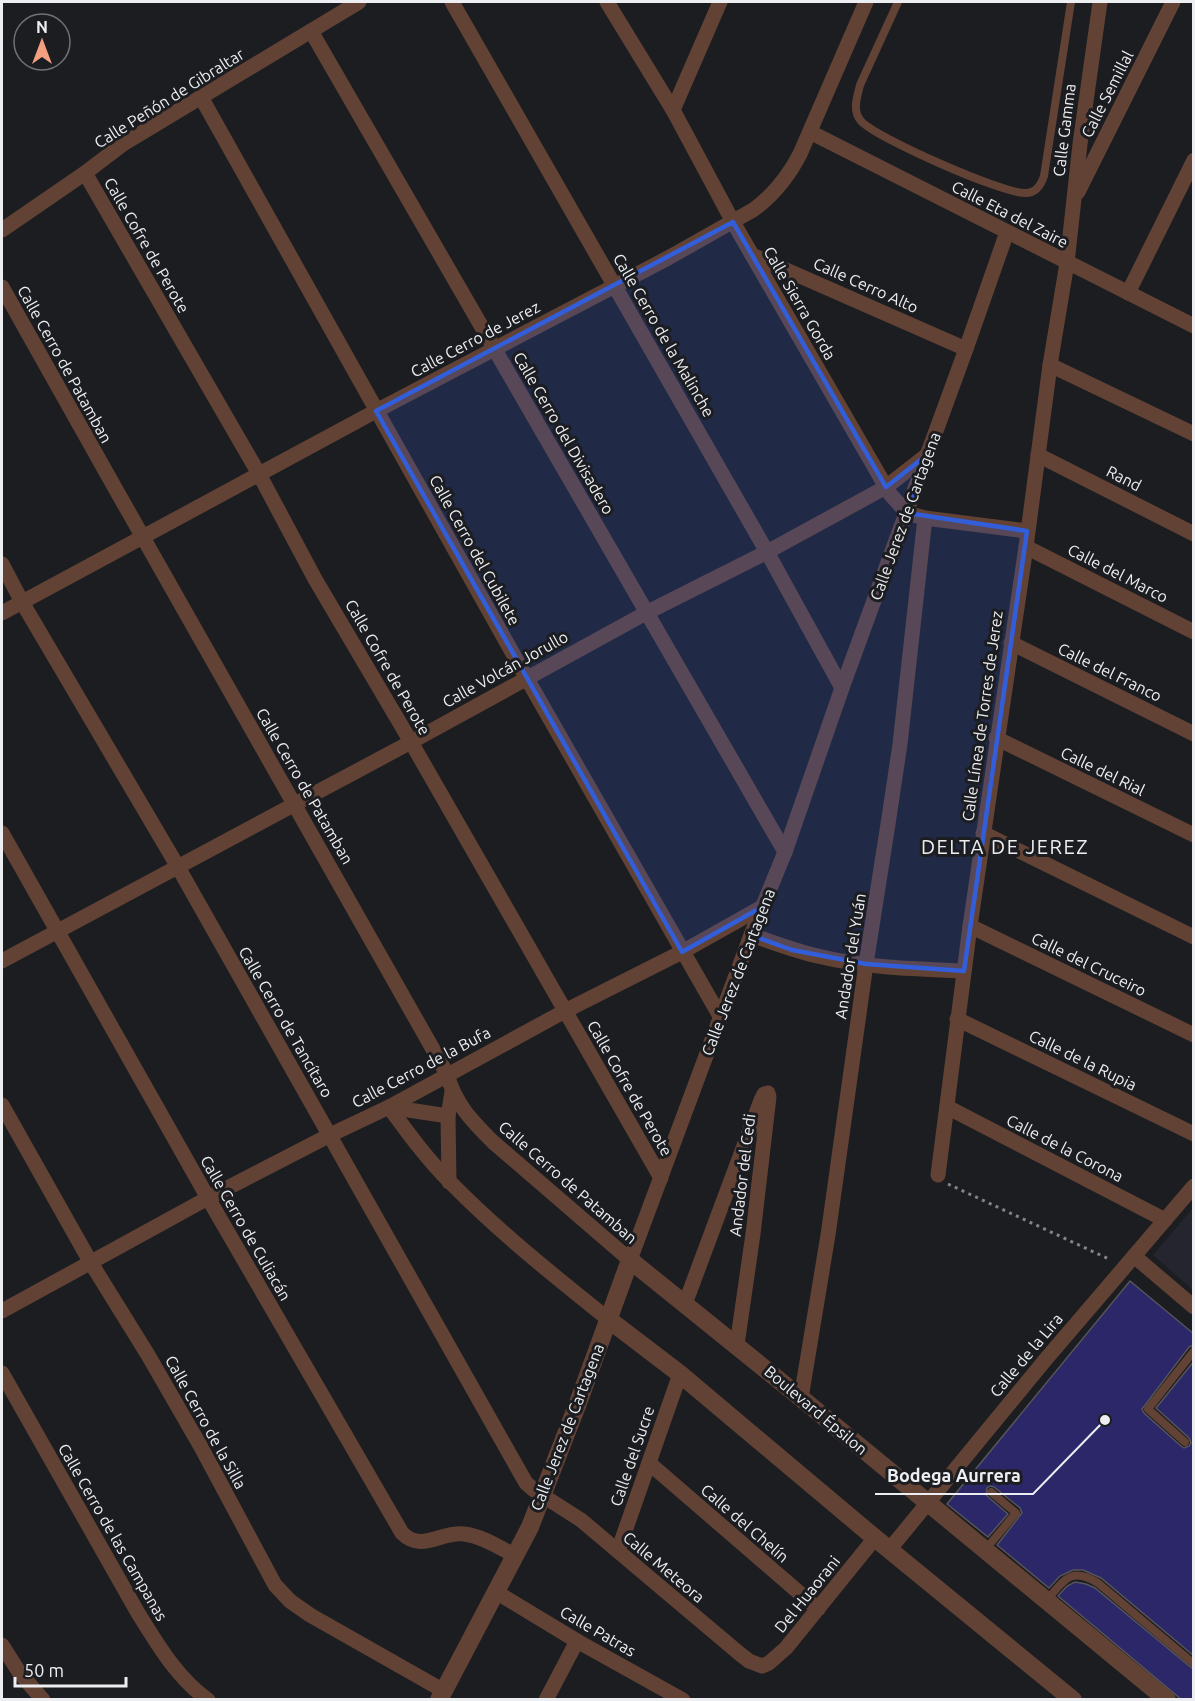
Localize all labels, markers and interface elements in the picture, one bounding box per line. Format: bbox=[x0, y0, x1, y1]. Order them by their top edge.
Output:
north arrow bbox=[12, 12, 72, 72]
text: N bbox=[36, 18, 48, 36]
street label: Calle Peñón de Gibraltar bbox=[91, 45, 247, 151]
street label: Calle Semillal bbox=[1077, 48, 1137, 140]
street label: Calle Gamma bbox=[1049, 82, 1079, 178]
street label: Calle Cofre de Perote bbox=[101, 174, 193, 316]
street label: Calle Eta del Zaire bbox=[949, 177, 1071, 251]
street label: Calle Sierra Gorda bbox=[760, 243, 840, 363]
street label: Calle Cerro de la Malinche bbox=[610, 250, 718, 420]
street label: Calle Cerro Alto bbox=[811, 254, 921, 316]
street label: Calle Cerro de Patamban bbox=[14, 282, 116, 446]
street label: Calle Cerro de Jerez bbox=[407, 297, 543, 381]
street label: Calle Cerro del Divisadero bbox=[510, 349, 618, 517]
street label: Calle Jerez de Cartagena bbox=[866, 430, 944, 602]
street label: Rand bbox=[1104, 462, 1144, 494]
street label: Calle Cerro del Cubilete bbox=[426, 472, 524, 628]
street label: Calle del Marco bbox=[1065, 540, 1171, 606]
street label: Calle Cofre de Perote bbox=[342, 596, 434, 738]
street label: Calle Línea de Torres de Jerez bbox=[958, 610, 1006, 822]
street label: Calle Volcán Jorullo bbox=[439, 627, 571, 711]
street label: Calle del Franco bbox=[1055, 639, 1165, 705]
street label: Calle Cerro de Patamban bbox=[253, 705, 357, 867]
street label: Calle del Rial bbox=[1058, 743, 1148, 799]
district label: DELTA DE JEREZ bbox=[921, 835, 1089, 858]
street label: Calle Jerez de Cartagena bbox=[698, 886, 778, 1058]
street label: Andador del Yuán bbox=[831, 892, 869, 1020]
street label: Calle del Cruceiro bbox=[1029, 928, 1149, 1000]
street label: Calle Cerro de Tancítaro bbox=[235, 943, 337, 1101]
street label: Calle Cofre de Perote bbox=[584, 1017, 676, 1159]
street label: Calle Cerro de la Bufa bbox=[349, 1023, 493, 1111]
street label: Calle de la Rupia bbox=[1026, 1026, 1140, 1094]
street label: Calle de la Corona bbox=[1004, 1111, 1126, 1185]
street label: Andador del Cedi bbox=[726, 1113, 758, 1237]
street label: Calle Cerro de Patamban bbox=[495, 1117, 641, 1247]
street label: Calle Cerro de Culiacán bbox=[197, 1152, 295, 1304]
street label: Calle de la Lira bbox=[986, 1310, 1066, 1400]
street label: Calle Jerez de Cartagena bbox=[527, 1341, 607, 1513]
street label: Calle Cerro de la Silla bbox=[162, 1352, 250, 1492]
street label: Boulevard Épsilon bbox=[761, 1360, 872, 1458]
street label: Calle del Sucre bbox=[606, 1404, 658, 1508]
street label: Calle Cerro de las Campanas bbox=[55, 1440, 171, 1624]
callout: Bodega Aurrera bbox=[875, 1458, 1033, 1494]
text: Bodega Aurrera bbox=[887, 1465, 1021, 1485]
street label: Calle del Chelín bbox=[698, 1480, 792, 1566]
street label: Calle Meteora bbox=[620, 1528, 708, 1606]
street label: Del Huaorani bbox=[771, 1552, 843, 1636]
street label: Calle Patras bbox=[557, 1602, 639, 1660]
scale bar bbox=[15, 1650, 126, 1688]
text: 50 m bbox=[24, 1660, 64, 1680]

